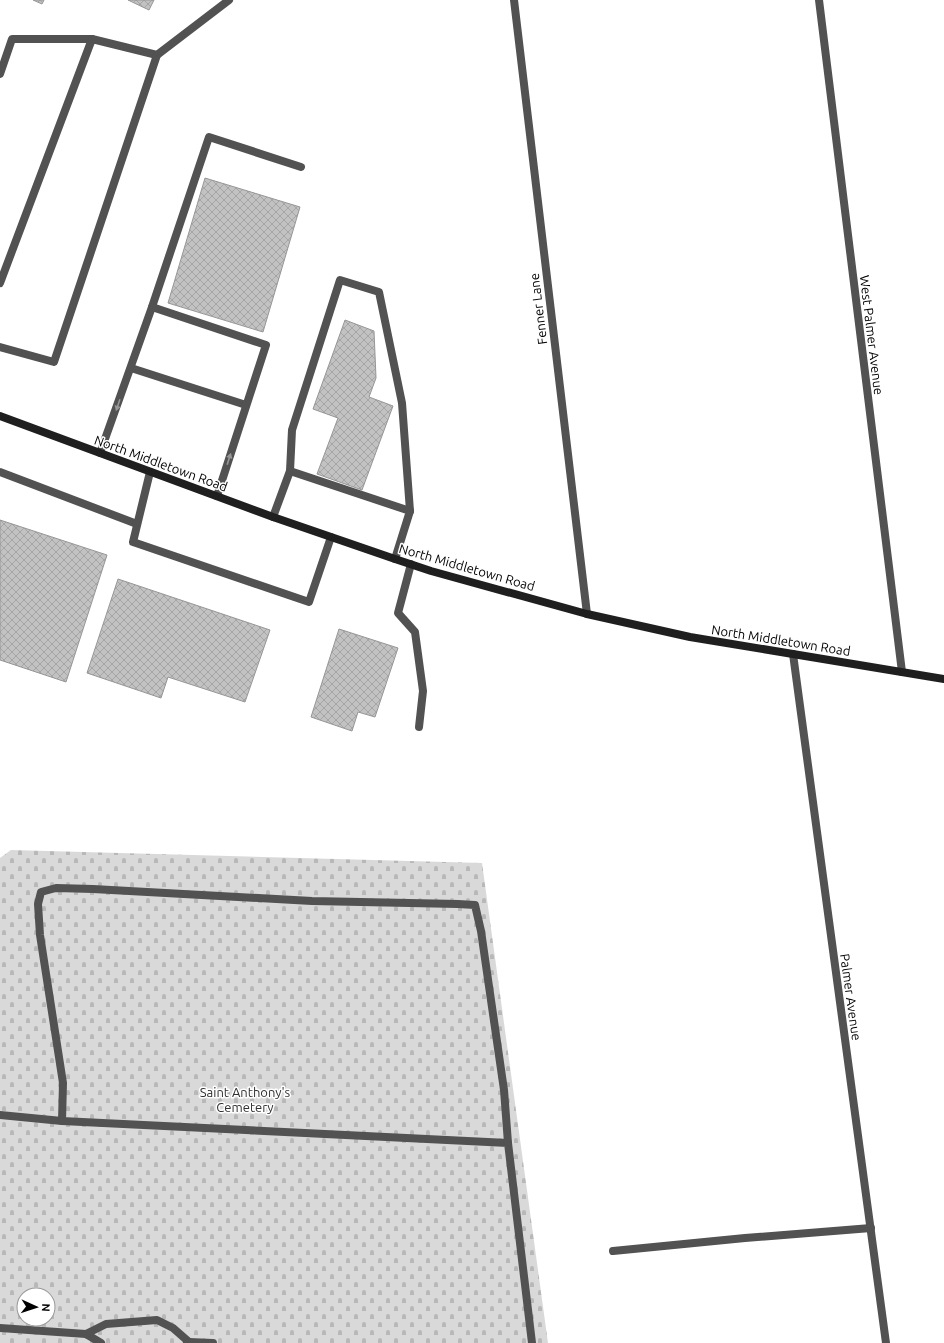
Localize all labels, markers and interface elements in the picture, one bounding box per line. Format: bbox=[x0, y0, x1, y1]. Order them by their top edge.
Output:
street label: Fenner Lane bbox=[527, 272, 549, 346]
street label: West Palmer Avenue bbox=[858, 274, 886, 396]
one-way arrow bbox=[114, 399, 120, 411]
street label: North Middletown Road bbox=[92, 432, 230, 494]
one-way arrow bbox=[226, 453, 232, 465]
street label: North Middletown Road bbox=[397, 541, 537, 593]
street label: North Middletown Road bbox=[710, 622, 852, 658]
street label: Palmer Avenue bbox=[838, 953, 864, 1041]
park label: Saint Anthony's Cemetery bbox=[200, 1085, 291, 1114]
north arrow bbox=[16, 1287, 56, 1327]
text: N bbox=[40, 1303, 52, 1312]

